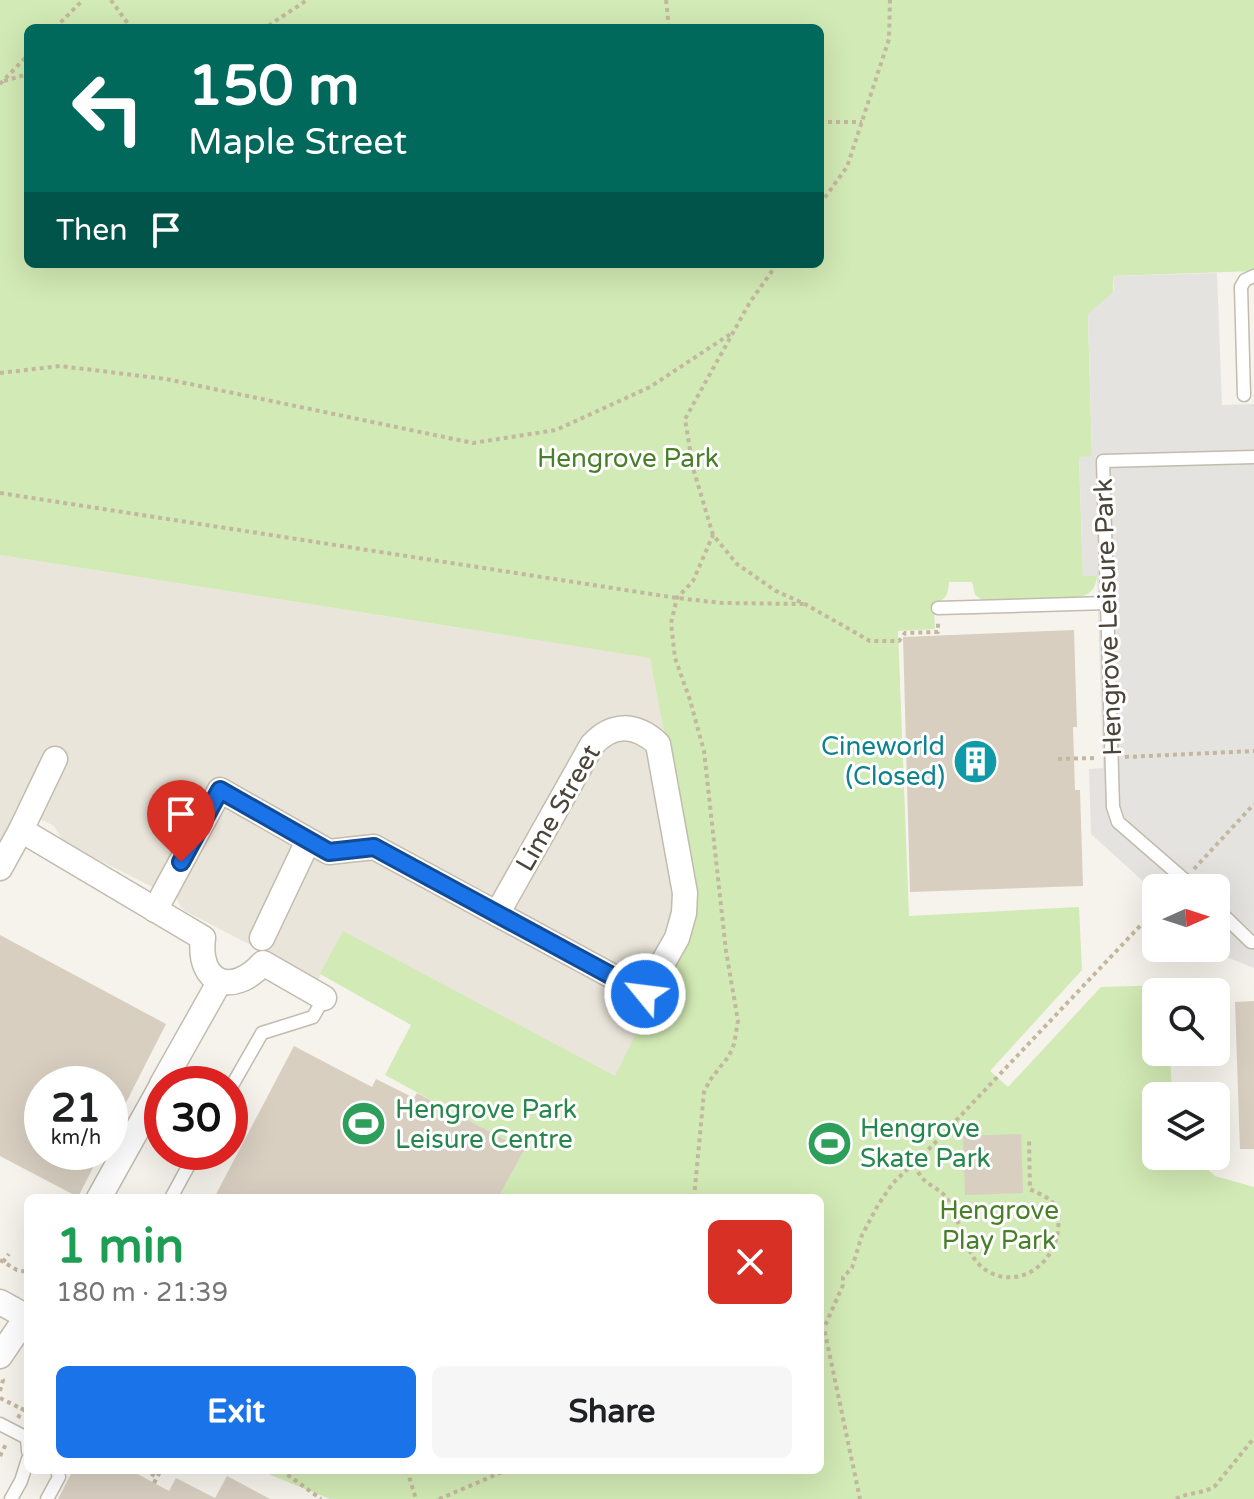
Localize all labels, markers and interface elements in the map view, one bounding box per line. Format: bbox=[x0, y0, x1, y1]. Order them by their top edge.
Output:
text: 150 m bbox=[188, 53, 359, 120]
icon: left bbox=[56, 56, 160, 160]
text: Maple Street bbox=[188, 121, 407, 164]
icon: arrive bbox=[144, 208, 188, 252]
text: Then bbox=[56, 212, 128, 249]
park label: Hengrove Park bbox=[537, 443, 719, 474]
street label: Hengrove Leisure Park bbox=[1088, 478, 1128, 756]
place label: Cineworld (Closed) bbox=[821, 731, 945, 792]
building icon: Cineworld (Closed) bbox=[952, 737, 1000, 785]
street label: Lime Street bbox=[509, 739, 607, 877]
pin bbox=[147, 780, 215, 862]
icon: arrive bbox=[159, 792, 203, 836]
north arrow bbox=[1142, 874, 1230, 962]
map controls bbox=[1142, 874, 1230, 1170]
position arrow bbox=[603, 952, 687, 1036]
button: search bbox=[1142, 978, 1230, 1066]
speed limit sign: 30 bbox=[144, 1066, 248, 1170]
button: layers bbox=[1142, 1082, 1230, 1170]
text: 21 bbox=[51, 1084, 101, 1132]
place label: Hengrove Park Leisure Centre bbox=[395, 1094, 577, 1155]
sports icon: Hengrove Park Leisure Centre bbox=[340, 1100, 388, 1148]
place label: Hengrove Skate Park bbox=[860, 1113, 991, 1174]
sports icon: Hengrove Skate Park bbox=[805, 1119, 853, 1167]
text: km/h bbox=[51, 1126, 101, 1150]
park label: Hengrove Play Park bbox=[939, 1195, 1059, 1256]
text: 1 min bbox=[56, 1218, 184, 1276]
button: close bbox=[708, 1220, 792, 1304]
text: 180 m · 21:39 bbox=[56, 1277, 228, 1308]
button: Exit bbox=[56, 1366, 416, 1458]
button: Share bbox=[432, 1366, 792, 1458]

